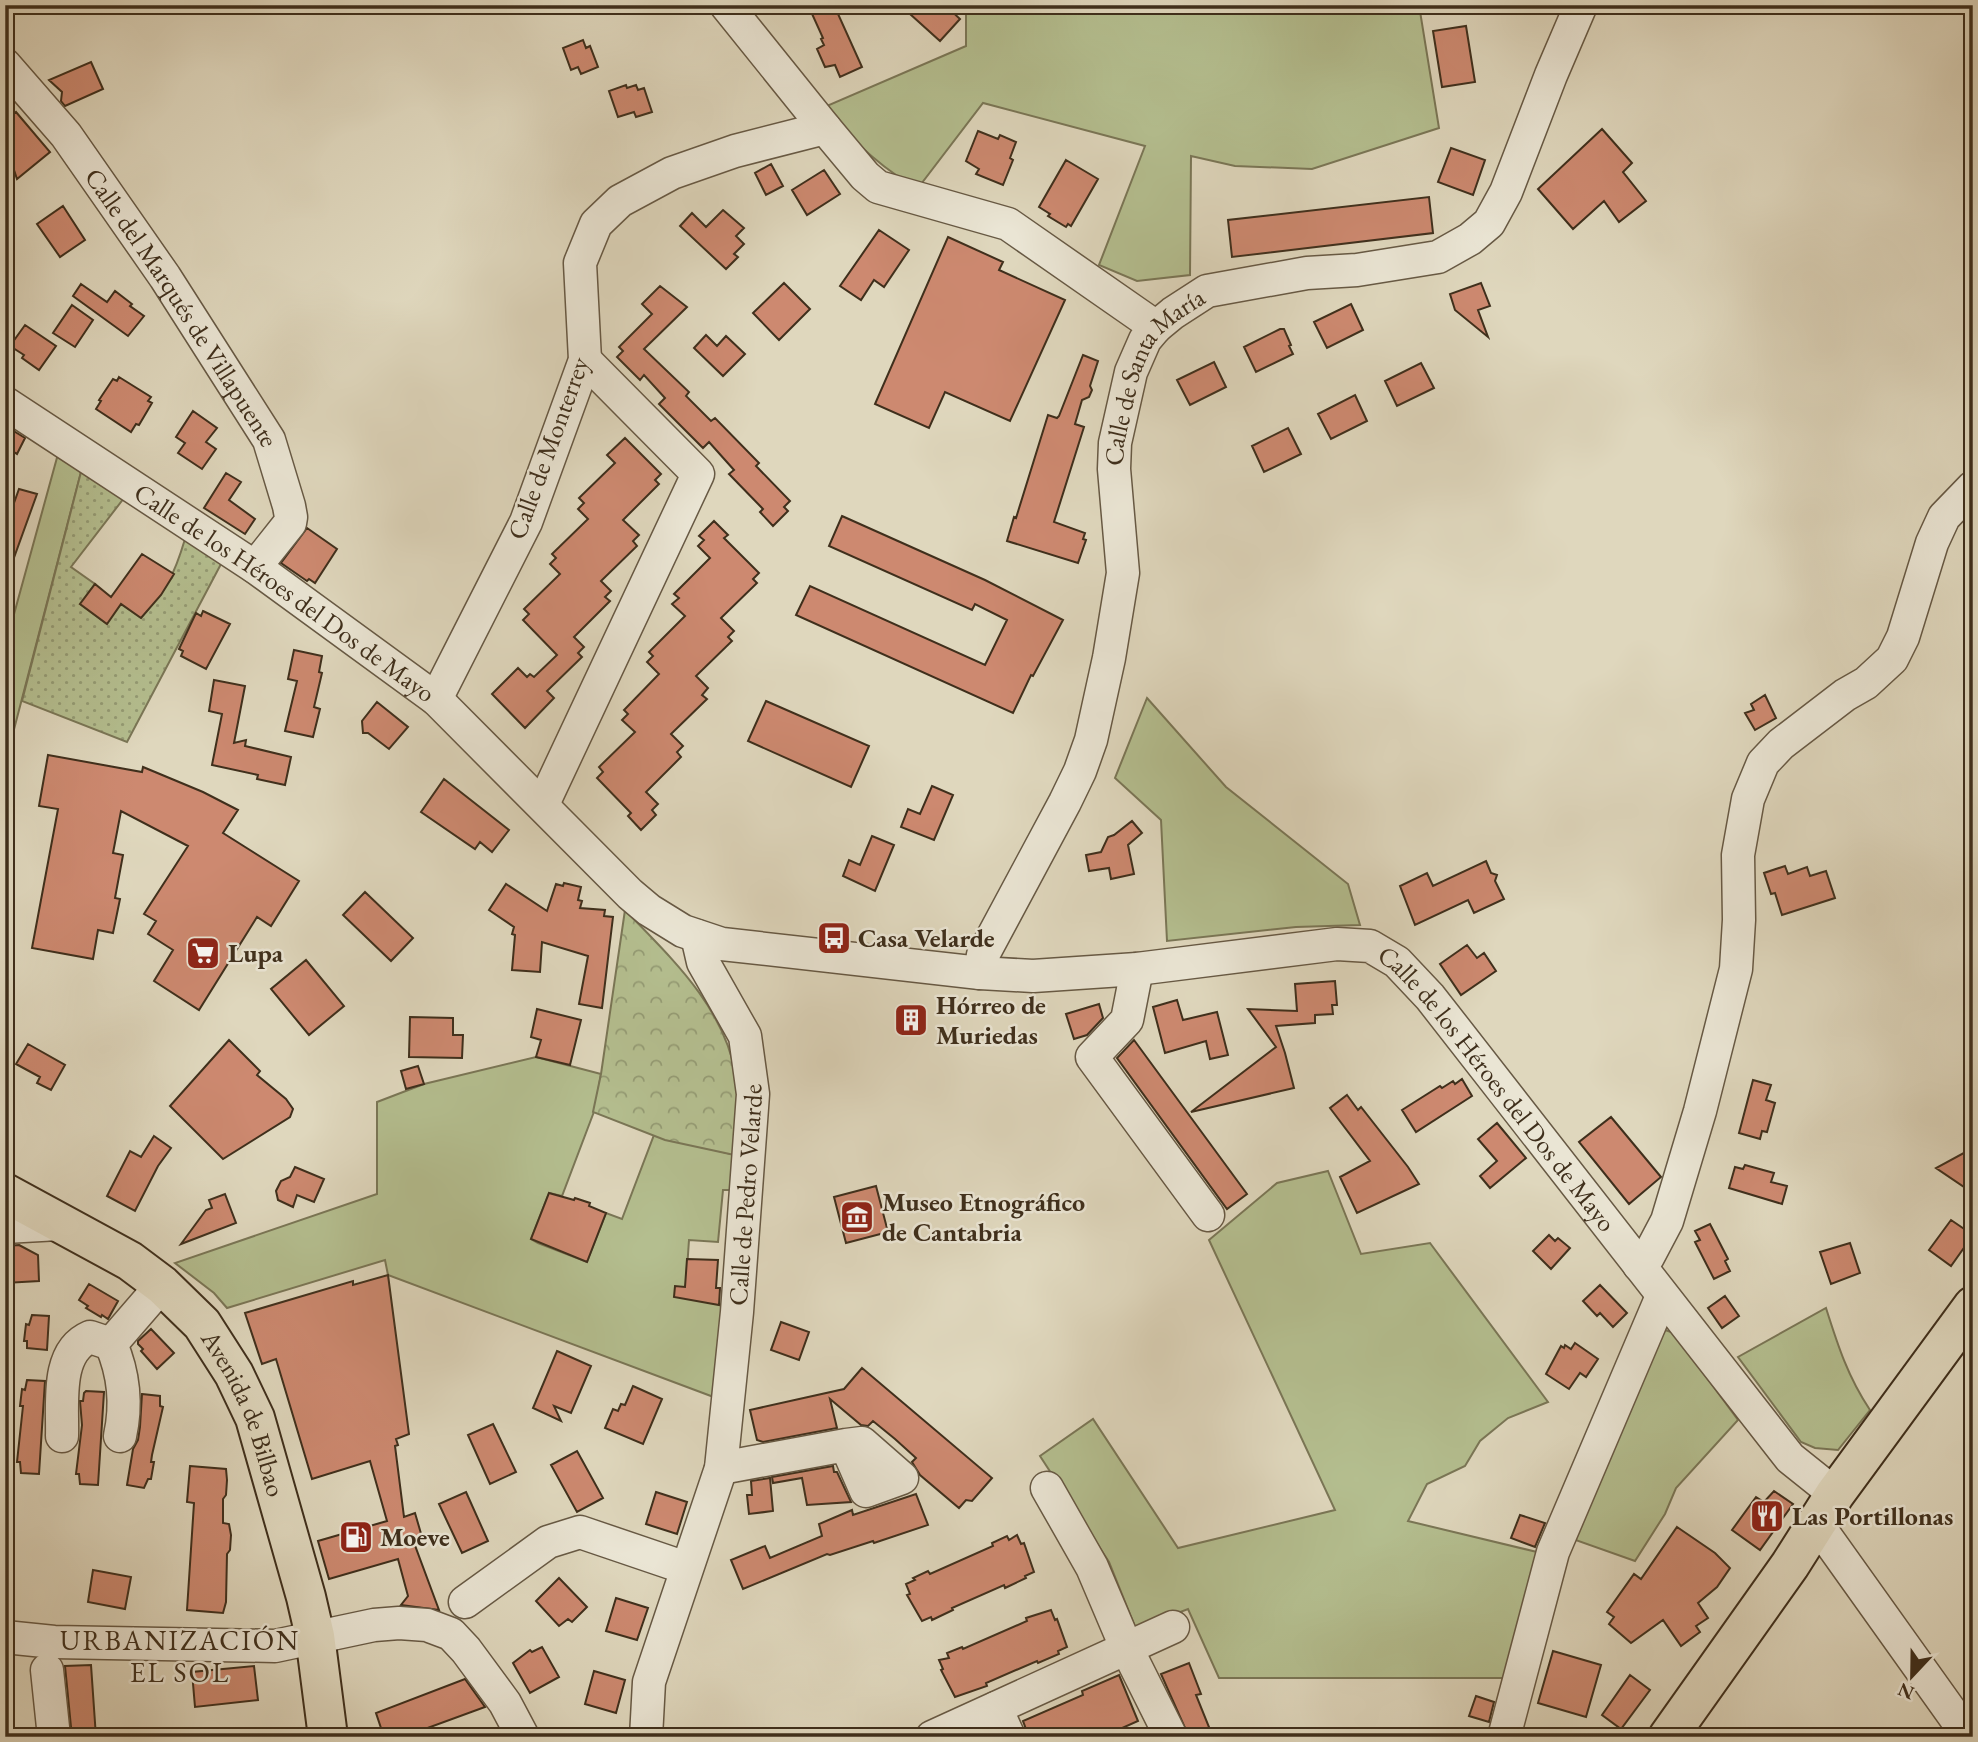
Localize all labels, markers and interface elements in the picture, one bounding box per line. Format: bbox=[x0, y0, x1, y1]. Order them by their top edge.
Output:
street label: Calle del Marqués de Villapuente bbox=[77, 161, 287, 451]
street label: Calle de Santa María bbox=[1097, 280, 1212, 466]
street label: Calle de Monterrey bbox=[499, 351, 597, 544]
street label: Calle de los Héroes del Dos de Mayo bbox=[128, 475, 442, 710]
bus stop icon: Casa Velarde bbox=[815, 919, 853, 957]
place label: Casa Velarde bbox=[858, 921, 995, 955]
supermarket icon: Lupa bbox=[184, 934, 222, 972]
place label: Lupa bbox=[228, 936, 284, 970]
street label: Calle de los Héroes del Dos de Mayo bbox=[1372, 938, 1624, 1239]
place label: Hórreo de Muriedas bbox=[936, 988, 1046, 1052]
building icon: Hórreo de Muriedas bbox=[892, 1001, 930, 1039]
street label: Calle de Pedro Velarde bbox=[721, 1082, 770, 1307]
place label: Museo Etnográfico de Cantabria bbox=[882, 1185, 1085, 1249]
museum icon: Museo Etnográfico de Cantabria bbox=[838, 1198, 876, 1236]
street label: Avenida de Bilbao bbox=[193, 1323, 294, 1500]
restaurant icon: Las Portillonas bbox=[1748, 1497, 1786, 1535]
place label: Las Portillonas bbox=[1792, 1499, 1953, 1533]
fuel station icon: Moeve bbox=[337, 1518, 375, 1556]
place label: Moeve bbox=[380, 1520, 450, 1554]
district label: URBANIZACIÓN EL SOL bbox=[60, 1622, 300, 1690]
north arrow bbox=[1876, 1640, 1946, 1710]
text: N bbox=[1893, 1677, 1918, 1706]

